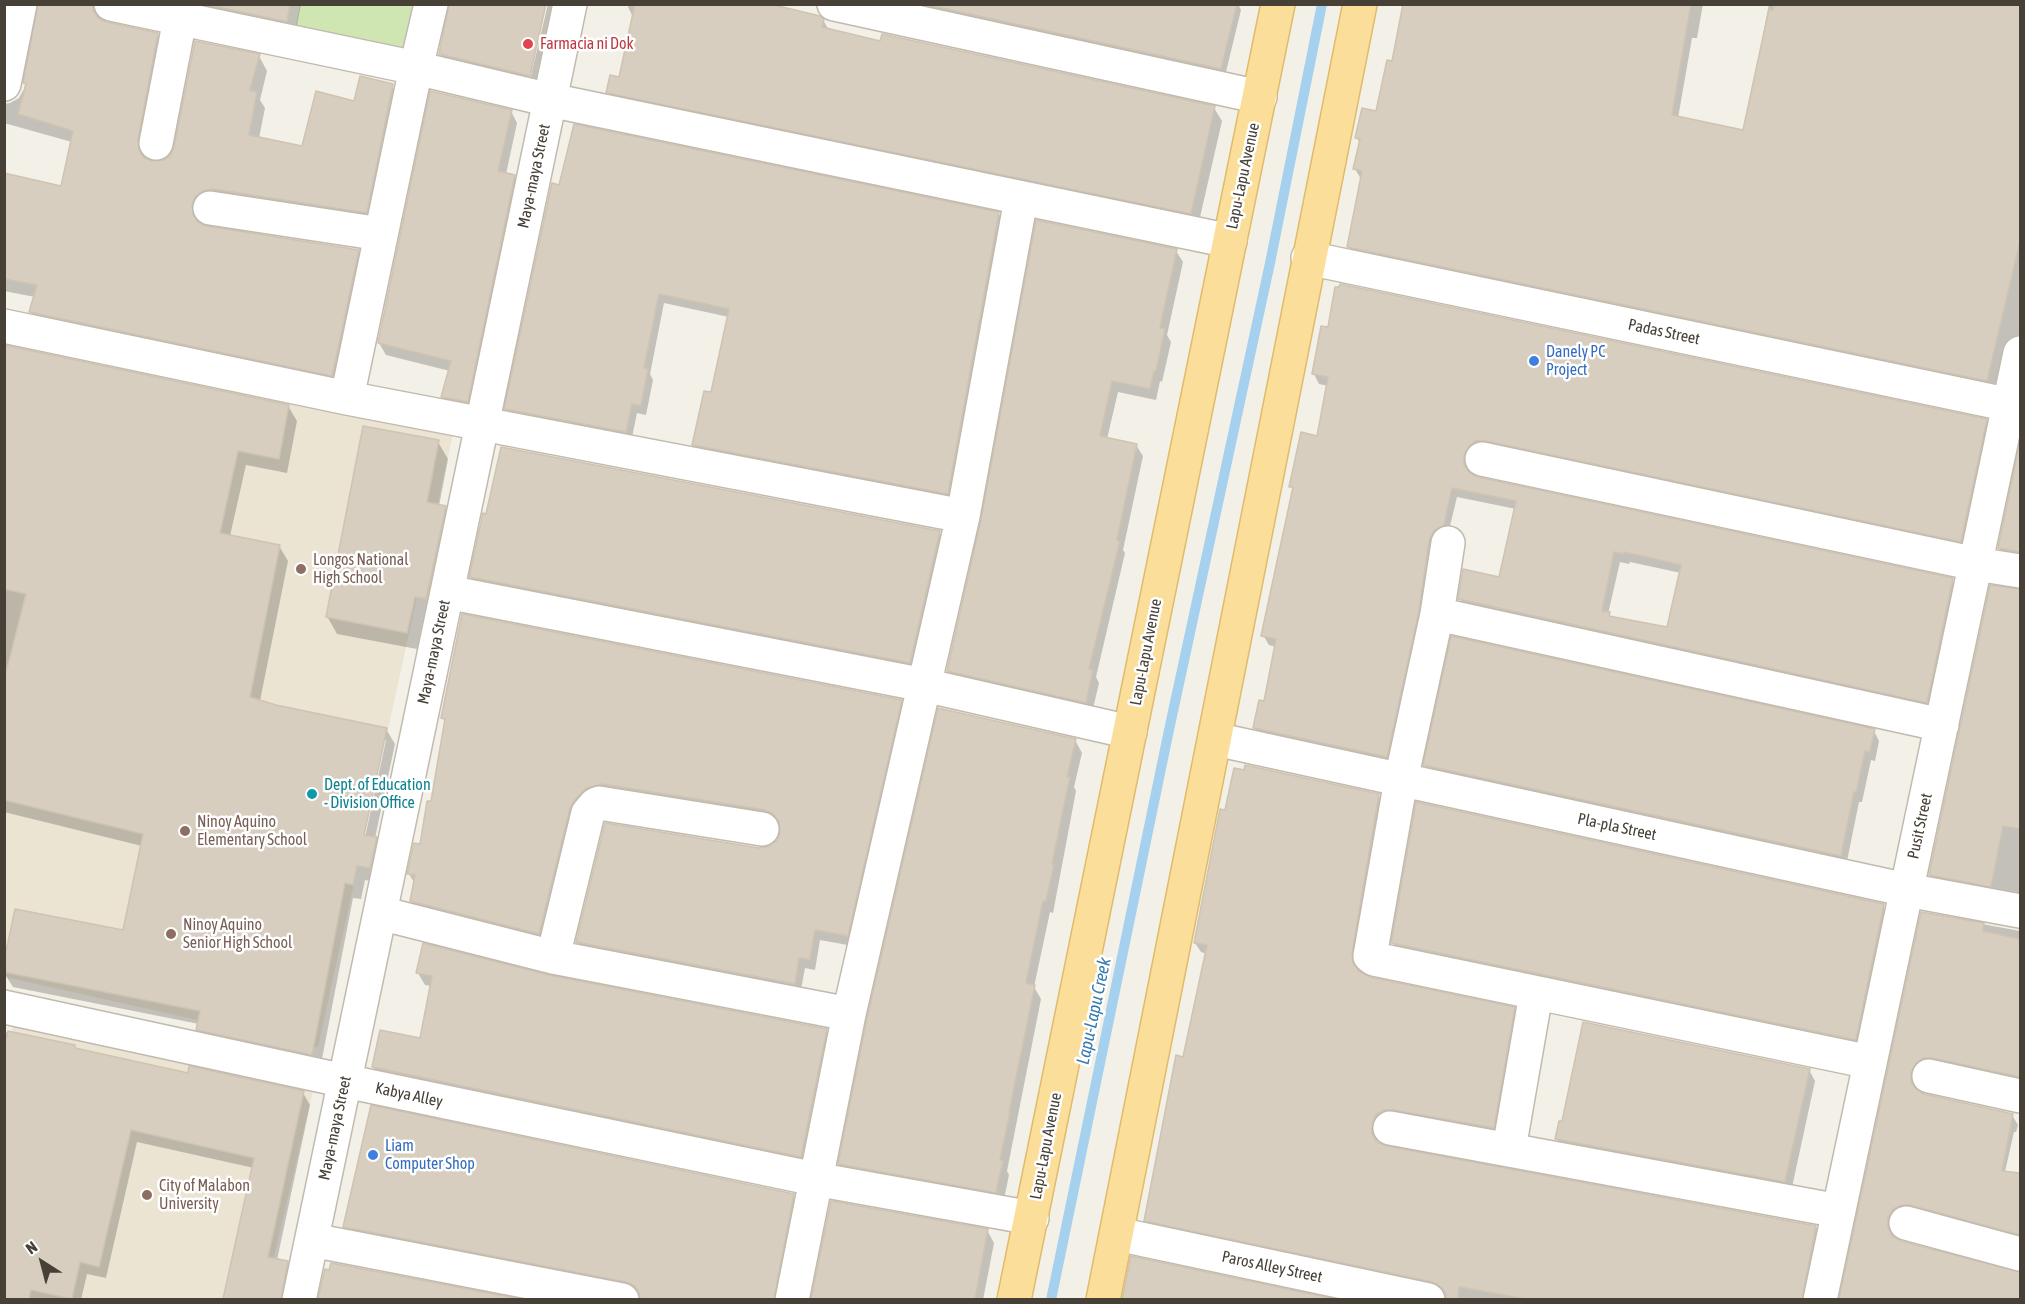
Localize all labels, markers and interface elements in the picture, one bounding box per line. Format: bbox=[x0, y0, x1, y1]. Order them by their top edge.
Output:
place label: Farmacia ni Dok bbox=[540, 34, 634, 54]
marker: Farmacia ni Dok bbox=[521, 37, 535, 51]
street label: Lapu-Lapu Avenue bbox=[1222, 121, 1264, 231]
street label: Maya-maya Street bbox=[514, 122, 554, 230]
street label: Padas Street bbox=[1626, 315, 1702, 349]
place label: Danely PC Project bbox=[1546, 342, 1605, 380]
marker: Danely PC Project bbox=[1527, 354, 1541, 368]
place label: Longos National High School bbox=[313, 550, 409, 588]
marker: Longos National High School bbox=[294, 562, 308, 576]
street label: Lapu-Lapu Avenue bbox=[1126, 597, 1166, 707]
street label: Maya-maya Street bbox=[414, 598, 454, 706]
place label: Dept. of Education - Division Office bbox=[324, 775, 431, 813]
marker: Dept. of Education - Division Office bbox=[305, 787, 319, 801]
street label: Pusit Street bbox=[1904, 791, 1936, 861]
street label: Pla-pla Street bbox=[1576, 809, 1658, 845]
place label: Ninoy Aquino Elementary School bbox=[197, 812, 307, 850]
marker: Ninoy Aquino Elementary School bbox=[178, 824, 192, 838]
place label: Ninoy Aquino Senior High School bbox=[183, 915, 292, 953]
marker: Ninoy Aquino Senior High School bbox=[164, 927, 178, 941]
water label: Lapu-Lapu Creek bbox=[1072, 956, 1116, 1066]
street label: Maya-maya Street bbox=[315, 1074, 355, 1182]
street label: Kabya Alley bbox=[374, 1079, 444, 1111]
street label: Lapu-Lapu Avenue bbox=[1026, 1091, 1066, 1201]
place label: Liam Computer Shop bbox=[385, 1136, 475, 1174]
marker: Liam Computer Shop bbox=[366, 1148, 380, 1162]
place label: City of Malabon University bbox=[159, 1176, 250, 1214]
marker: City of Malabon University bbox=[140, 1188, 154, 1202]
north arrow bbox=[12, 1232, 72, 1292]
text: N bbox=[22, 1237, 41, 1258]
street label: Paros Alley Street bbox=[1220, 1247, 1324, 1287]

